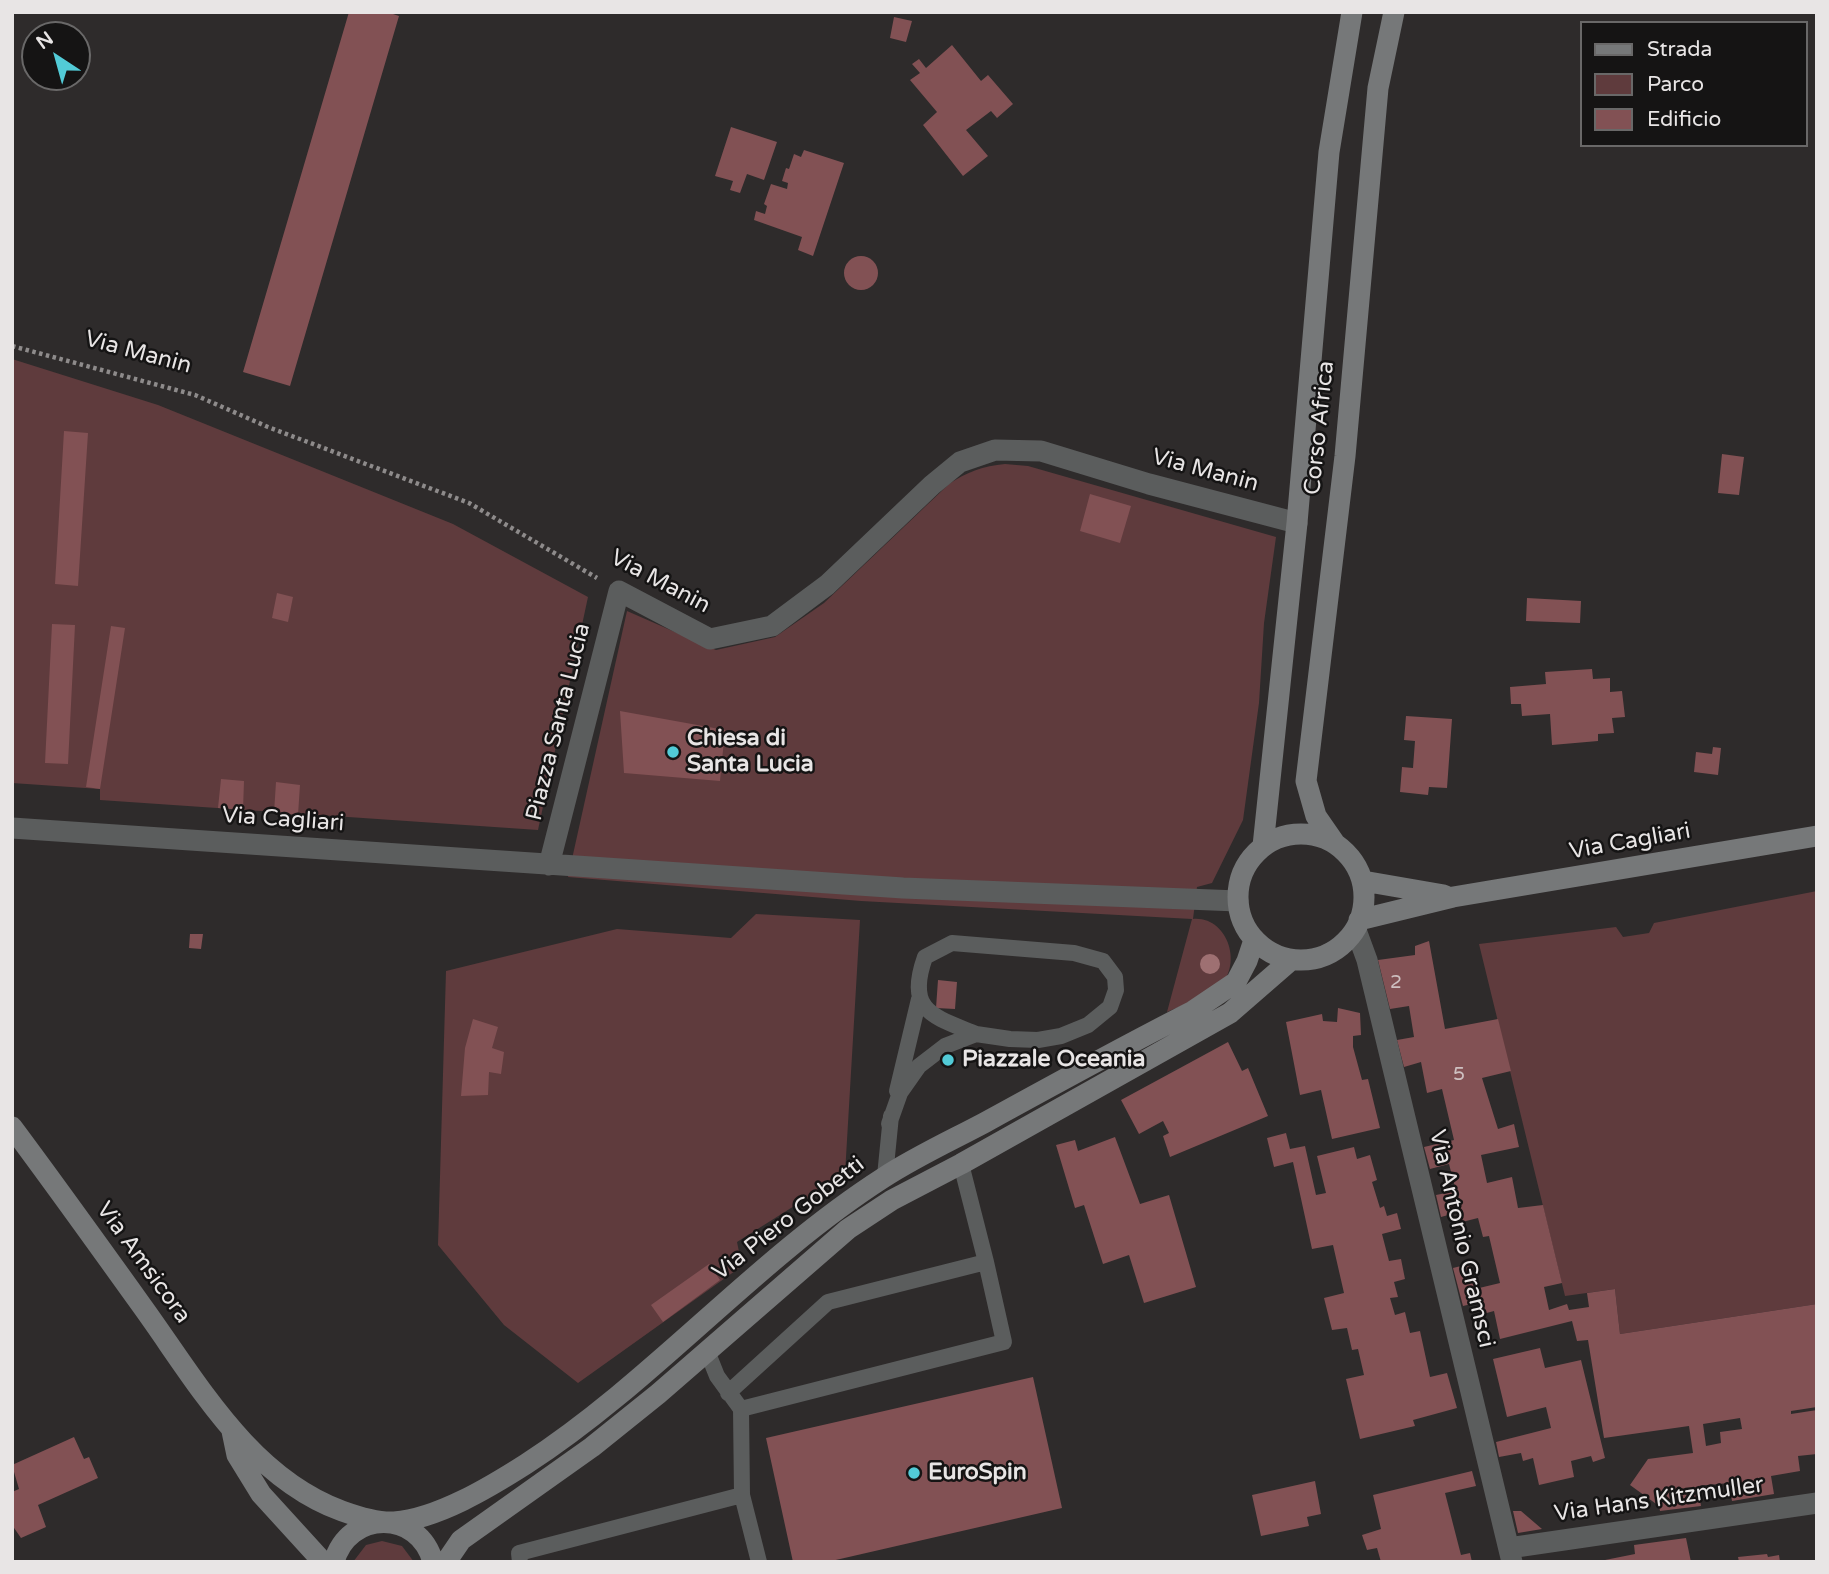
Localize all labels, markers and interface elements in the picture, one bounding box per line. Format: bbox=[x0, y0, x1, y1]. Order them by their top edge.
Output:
north arrow bbox=[21, 21, 91, 91]
legend bbox=[1580, 21, 1808, 147]
text: N bbox=[32, 27, 57, 54]
text: Strada bbox=[1647, 37, 1712, 62]
text: Parco bbox=[1647, 72, 1704, 97]
text: Edificio bbox=[1647, 107, 1721, 132]
street label: Via Manin bbox=[82, 326, 194, 380]
street label: Corso Africa bbox=[1299, 360, 1341, 496]
street label: Via Manin bbox=[1149, 444, 1261, 498]
street label: Via Manin bbox=[605, 544, 715, 620]
street label: Piazza Santa Lucia bbox=[521, 620, 597, 824]
place label: Chiesa di Santa Lucia bbox=[687, 725, 814, 779]
marker: Chiesa di Santa Lucia bbox=[665, 744, 681, 760]
street label: Via Cagliari bbox=[221, 802, 345, 838]
street label: Via Cagliari bbox=[1567, 818, 1693, 866]
house number: 2 bbox=[1390, 972, 1402, 994]
place label: Piazzale Oceania bbox=[962, 1046, 1145, 1074]
marker: Piazzale Oceania bbox=[940, 1052, 956, 1068]
house number: 5 bbox=[1453, 1064, 1465, 1086]
street label: Via Antonio Gramsci bbox=[1423, 1127, 1499, 1351]
street label: Via Piero Gobetti bbox=[708, 1151, 870, 1287]
street label: Via Amsicora bbox=[90, 1197, 196, 1329]
place label: EuroSpin bbox=[928, 1459, 1027, 1487]
marker: EuroSpin bbox=[906, 1465, 922, 1481]
street label: Via Hans Kitzmuller bbox=[1552, 1472, 1766, 1528]

